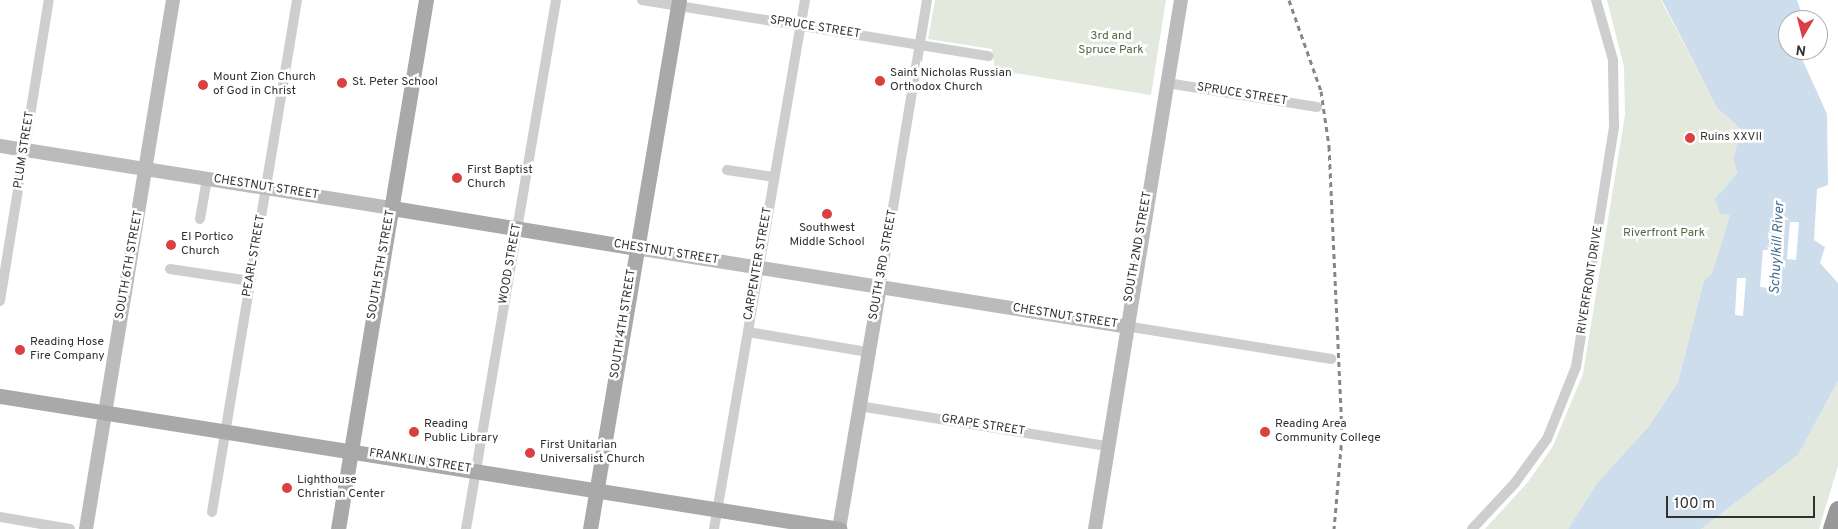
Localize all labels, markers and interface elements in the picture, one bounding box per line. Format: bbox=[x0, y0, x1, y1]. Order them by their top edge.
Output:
north arrow bbox=[1778, 10, 1828, 60]
street label: SPRUCE STREET bbox=[769, 14, 861, 42]
park label: 3rd and Spruce Park bbox=[1078, 30, 1144, 58]
text: N bbox=[1795, 40, 1807, 58]
place label: Saint Nicholas Russian Orthodox Church bbox=[890, 67, 1012, 95]
place label: Mount Zion Church of God in Christ bbox=[213, 71, 316, 99]
marker: Saint Nicholas Russian Orthodox Church bbox=[874, 75, 886, 87]
place label: St. Peter School bbox=[352, 76, 438, 90]
marker: St. Peter School bbox=[336, 77, 348, 89]
marker: Mount Zion Church of God in Christ bbox=[197, 79, 209, 91]
street label: SPRUCE STREET bbox=[1196, 81, 1288, 109]
street label: PLUM STREET bbox=[12, 110, 38, 190]
place label: Ruins XXVII bbox=[1700, 131, 1762, 145]
marker: Ruins XXVII bbox=[1684, 132, 1696, 144]
place label: First Baptist Church bbox=[467, 164, 533, 192]
marker: First Baptist Church bbox=[451, 172, 463, 184]
street label: CHESTNUT STREET bbox=[212, 173, 320, 203]
street label: SOUTH 2ND STREET bbox=[1122, 190, 1156, 304]
water label: Schuylkill River bbox=[1767, 201, 1789, 295]
street label: CARPENTER STREET bbox=[742, 206, 776, 322]
marker: Southwest Middle School bbox=[821, 208, 833, 220]
street label: SOUTH 6TH STREET bbox=[113, 209, 147, 321]
street label: SOUTH 5TH STREET bbox=[365, 209, 399, 321]
street label: SOUTH 3RD STREET bbox=[867, 209, 901, 321]
street label: PEARL STREET bbox=[241, 214, 269, 298]
place label: Southwest Middle School bbox=[789, 222, 865, 250]
street label: WOOD STREET bbox=[497, 223, 525, 305]
street label: RIVERFRONT DRIVE bbox=[1575, 225, 1607, 335]
park label: Riverfront Park bbox=[1623, 227, 1705, 241]
place label: El Portico Church bbox=[181, 231, 233, 259]
street label: CHESTNUT STREET bbox=[612, 238, 720, 268]
marker: El Portico Church bbox=[165, 239, 177, 251]
street label: SOUTH 4TH STREET bbox=[608, 268, 640, 380]
street label: CHESTNUT STREET bbox=[1011, 302, 1119, 332]
place label: Reading Hose Fire Company bbox=[30, 336, 105, 364]
marker: Reading Hose Fire Company bbox=[14, 344, 26, 356]
street label: GRAPE STREET bbox=[940, 412, 1026, 440]
place label: Reading Public Library bbox=[424, 418, 498, 446]
place label: Reading Area Community College bbox=[1275, 418, 1381, 446]
marker: Reading Public Library bbox=[408, 426, 420, 438]
marker: Reading Area Community College bbox=[1259, 426, 1271, 438]
place label: First Unitarian Universalist Church bbox=[540, 439, 645, 467]
street label: FRANKLIN STREET bbox=[368, 447, 472, 477]
marker: First Unitarian Universalist Church bbox=[524, 447, 536, 459]
place label: Lighthouse Christian Center bbox=[297, 474, 385, 502]
marker: Lighthouse Christian Center bbox=[281, 482, 293, 494]
scale bar bbox=[1668, 486, 1817, 518]
text: 100 m bbox=[1674, 495, 1715, 514]

